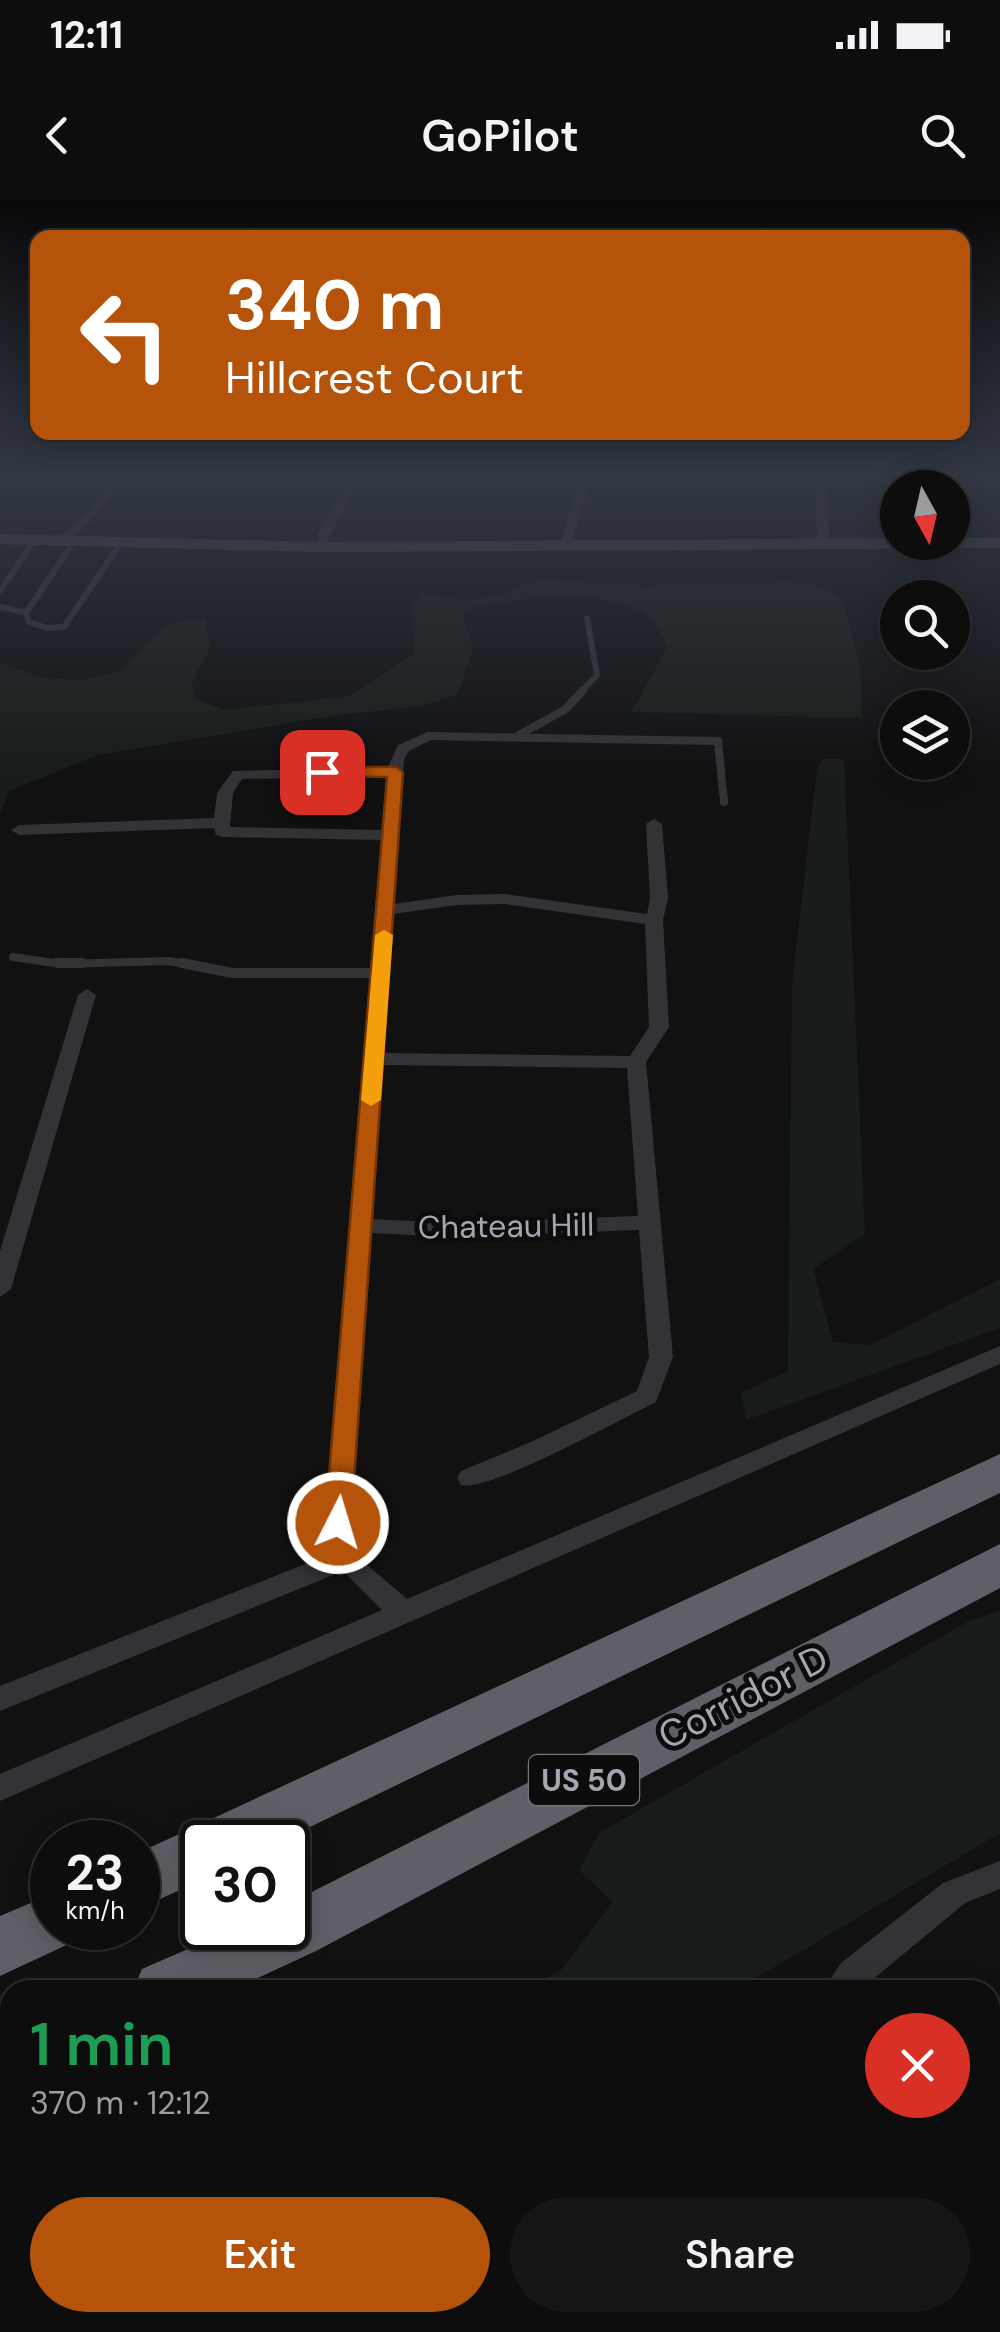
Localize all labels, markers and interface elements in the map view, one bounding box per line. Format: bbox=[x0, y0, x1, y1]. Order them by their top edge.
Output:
text: 12:11 bbox=[50, 10, 123, 60]
text: GoPilot bbox=[421, 106, 579, 165]
icon: back bbox=[30, 108, 85, 163]
icon: search bbox=[915, 108, 970, 163]
text: 340 m bbox=[225, 260, 444, 351]
icon: left bbox=[60, 270, 190, 400]
text: Hillcrest Court bbox=[225, 348, 524, 407]
north arrow bbox=[880, 470, 970, 560]
map controls bbox=[880, 470, 970, 780]
button: search bbox=[880, 580, 970, 670]
button: layers bbox=[880, 690, 970, 780]
pin bbox=[280, 730, 365, 815]
icon: arrive bbox=[295, 745, 350, 800]
street label: Chateau Hill bbox=[417, 1203, 595, 1249]
position arrow bbox=[286, 1471, 390, 1575]
street label: Corridor D bbox=[650, 1633, 836, 1761]
road number: US 50 bbox=[529, 1755, 639, 1805]
speed limit sign: 30 bbox=[180, 1820, 310, 1950]
text: 23 bbox=[66, 1840, 125, 1906]
text: km/h bbox=[65, 1894, 125, 1927]
text: 1 min bbox=[30, 2005, 173, 2084]
button: close bbox=[865, 2013, 970, 2118]
text: 370 m · 12:12 bbox=[30, 2082, 211, 2124]
button: Exit bbox=[30, 2197, 490, 2312]
button: Share bbox=[510, 2197, 970, 2312]

